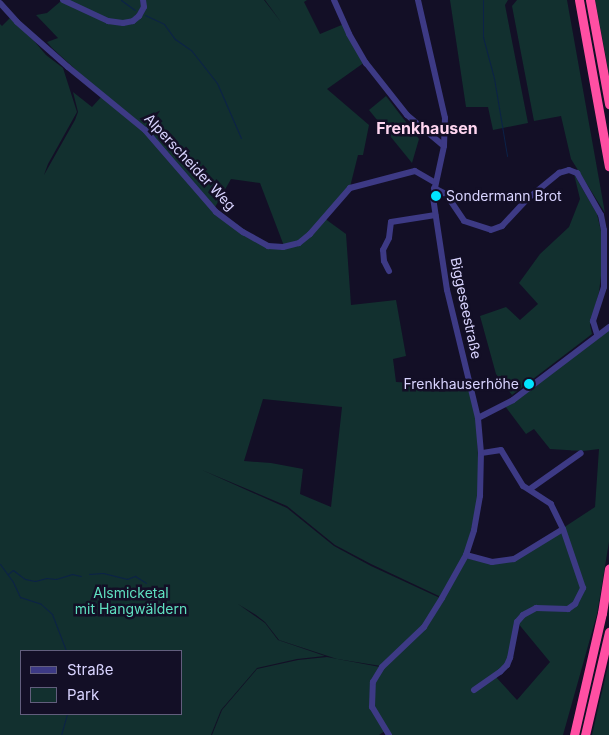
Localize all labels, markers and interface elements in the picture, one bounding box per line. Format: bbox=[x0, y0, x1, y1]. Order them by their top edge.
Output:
street label: Alperscheider Weg bbox=[141, 110, 239, 214]
district label: Frenkhausen bbox=[376, 118, 478, 138]
place label: Sondermann Brot bbox=[446, 188, 562, 204]
marker: Sondermann Brot bbox=[430, 190, 442, 202]
street label: Biggeseestraße bbox=[447, 256, 485, 360]
place label: Frenkhauserhöhe bbox=[403, 376, 519, 392]
marker: Frenkhauserhöhe bbox=[523, 378, 535, 390]
park label: Alsmicketal mit Hangwäldern bbox=[75, 585, 187, 618]
legend bbox=[20, 650, 182, 715]
text: Straße bbox=[67, 660, 114, 679]
text: Park bbox=[67, 685, 99, 704]

